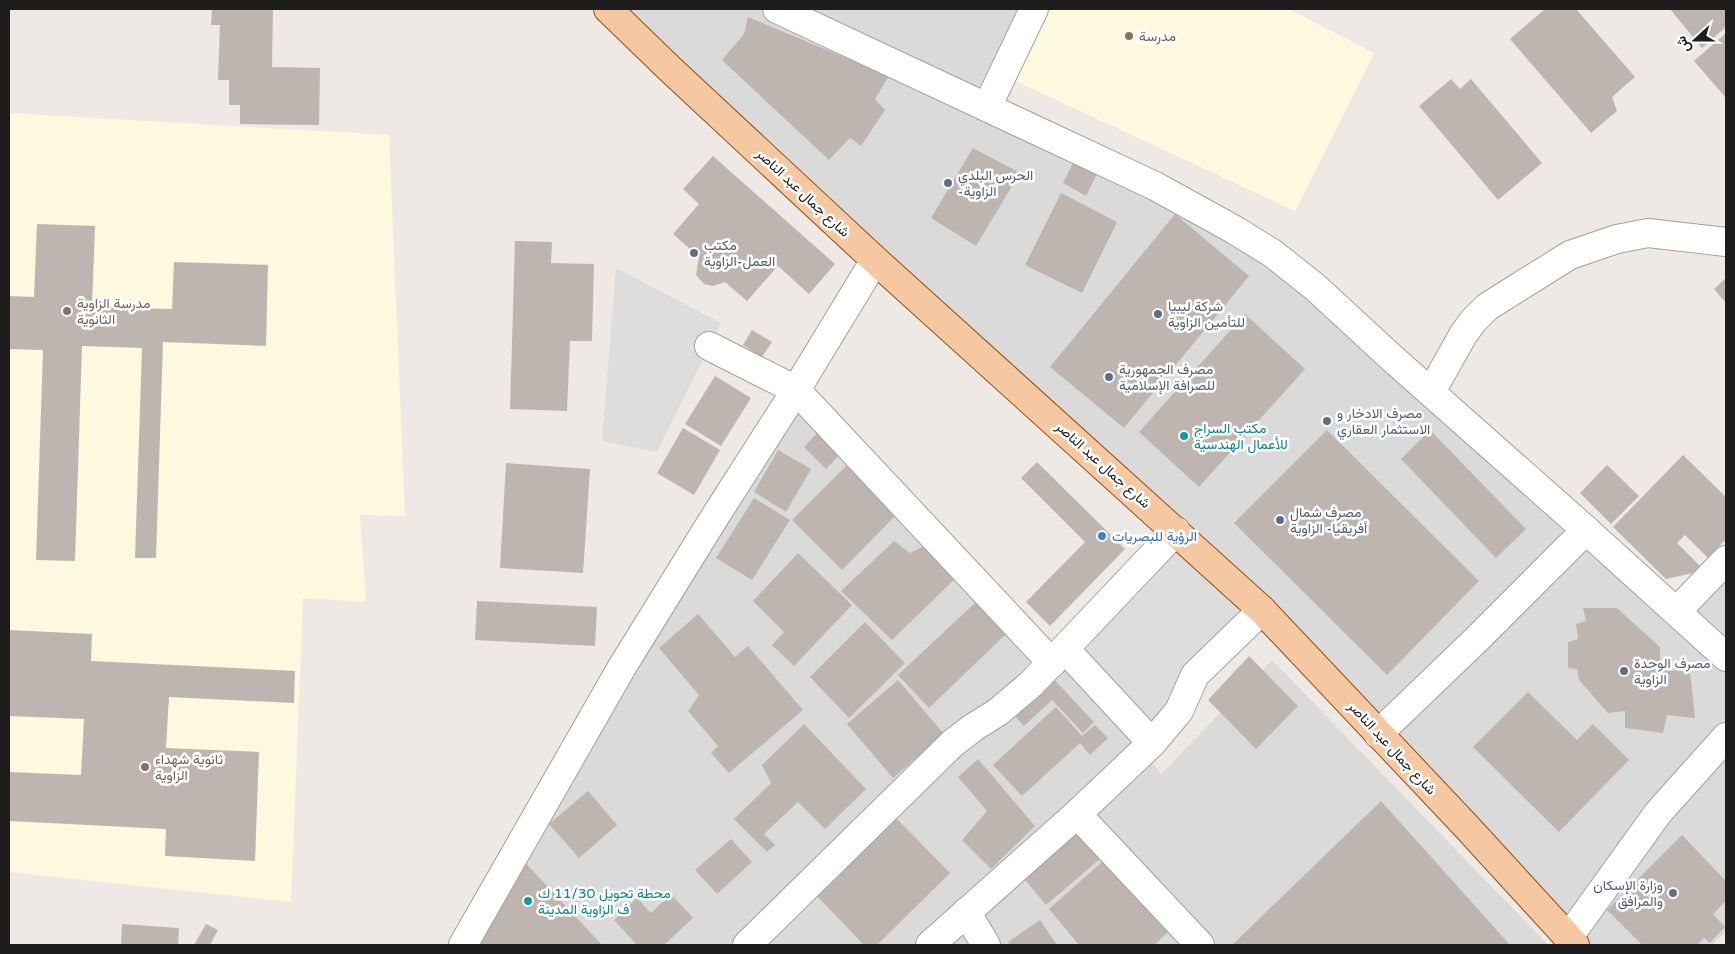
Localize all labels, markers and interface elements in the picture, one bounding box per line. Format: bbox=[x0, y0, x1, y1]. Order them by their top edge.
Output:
north arrow bbox=[1670, 15, 1720, 65]
place label: مدرسة bbox=[1139, 28, 1176, 45]
marker: مدرسة bbox=[1123, 30, 1135, 42]
text: ش bbox=[1672, 33, 1694, 55]
street label: شارع جمال عبد الناصر bbox=[751, 145, 853, 242]
place label: الحرس البلدي -الزاوية bbox=[958, 167, 1033, 200]
marker: الحرس البلدي -الزاوية bbox=[942, 177, 954, 189]
place label: مكتب العمل-الزاوية bbox=[704, 237, 775, 270]
marker: مكتب العمل-الزاوية bbox=[688, 247, 700, 259]
place label: مدرسة الزاوية الثانوية bbox=[77, 295, 150, 328]
place label: شركة ليبيا للتأمين الزاوية bbox=[1168, 298, 1245, 331]
marker: مدرسة الزاوية الثانوية bbox=[61, 305, 73, 317]
marker: شركة ليبيا للتأمين الزاوية bbox=[1152, 308, 1164, 320]
place label: مصرف الجمهورية للصرافة الإسلامية bbox=[1119, 361, 1215, 395]
marker: مصرف الجمهورية للصرافة الإسلامية bbox=[1103, 371, 1115, 383]
place label: مصرف الادخار و الاستثمار العقاري bbox=[1337, 405, 1430, 441]
marker: مصرف الادخار و الاستثمار العقاري bbox=[1321, 415, 1333, 427]
street label: شارع جمال عبد الناصر bbox=[1050, 417, 1154, 513]
place label: مكتب السراج للأعمال الهندسية bbox=[1194, 420, 1288, 454]
marker: مكتب السراج للأعمال الهندسية bbox=[1178, 430, 1190, 442]
place label: مصرف شمال أفريقيا- الزاوية bbox=[1290, 504, 1367, 537]
marker: مصرف شمال أفريقيا- الزاوية bbox=[1274, 514, 1286, 526]
place label: الرؤية للبصريات bbox=[1112, 528, 1197, 545]
marker: الرؤية للبصريات bbox=[1096, 530, 1108, 542]
place label: مصرف الوحدة الزاوية bbox=[1634, 655, 1711, 688]
marker: مصرف الوحدة الزاوية bbox=[1618, 665, 1630, 677]
street label: شارع جمال عبد الناصر bbox=[1342, 697, 1440, 800]
place label: ثانوية شهداء الزاوية bbox=[155, 751, 224, 784]
marker: ثانوية شهداء الزاوية bbox=[139, 761, 151, 773]
place label: وزارة الإسكان والمرافق bbox=[1593, 877, 1663, 910]
place label: محطة تحويل 11/30 ك ف الزاوية المدينة bbox=[538, 885, 671, 918]
marker: وزارة الإسكان والمرافق bbox=[1667, 887, 1679, 899]
marker: محطة تحويل 11/30 ك ف الزاوية المدينة bbox=[522, 895, 534, 907]

